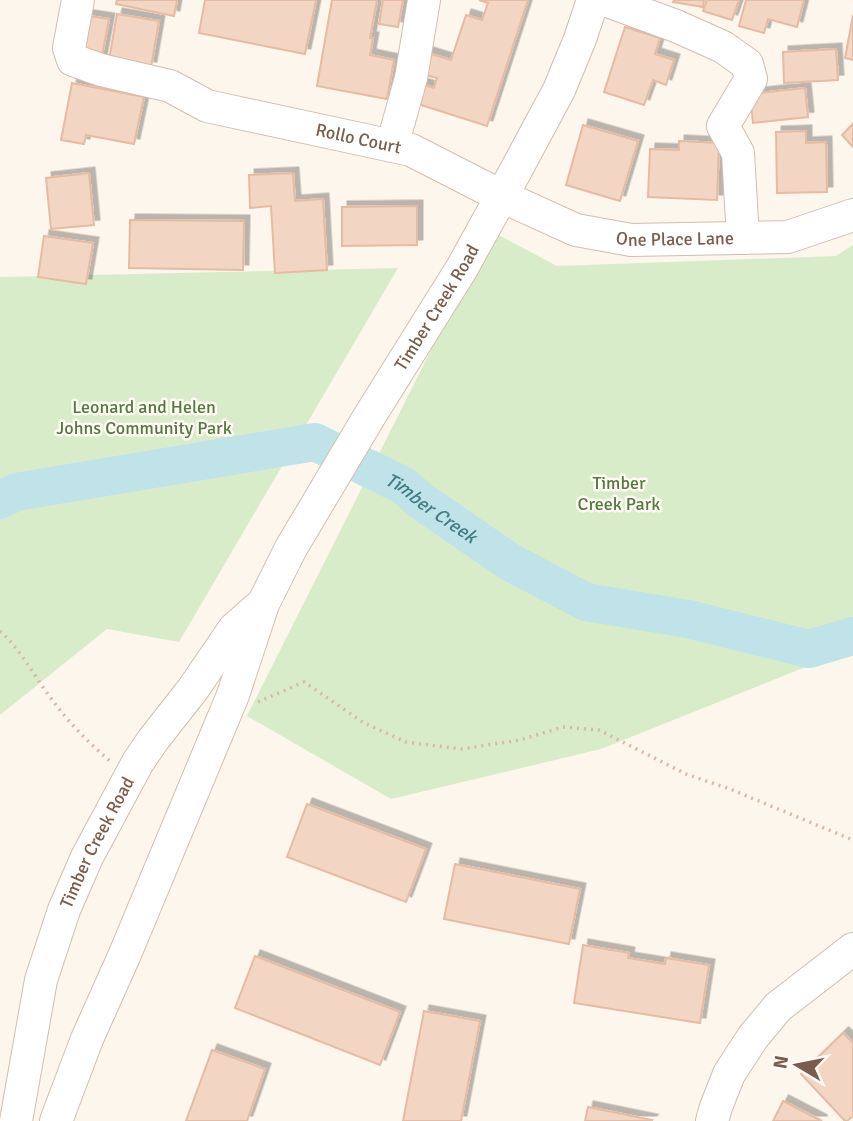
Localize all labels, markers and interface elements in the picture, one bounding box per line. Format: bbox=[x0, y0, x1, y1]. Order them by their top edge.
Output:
street label: Rollo Court bbox=[314, 119, 403, 159]
street label: One Place Lane bbox=[614, 226, 734, 251]
street label: Timber Creek Road bbox=[390, 241, 484, 375]
park label: Leonard and Helen Johns Community Park bbox=[56, 396, 232, 439]
water label: Timber Creek bbox=[381, 468, 483, 550]
park label: Timber Creek Park bbox=[578, 472, 660, 515]
street label: Timber Creek Road bbox=[55, 773, 139, 912]
north arrow bbox=[762, 1030, 832, 1100]
text: N bbox=[768, 1054, 794, 1071]

